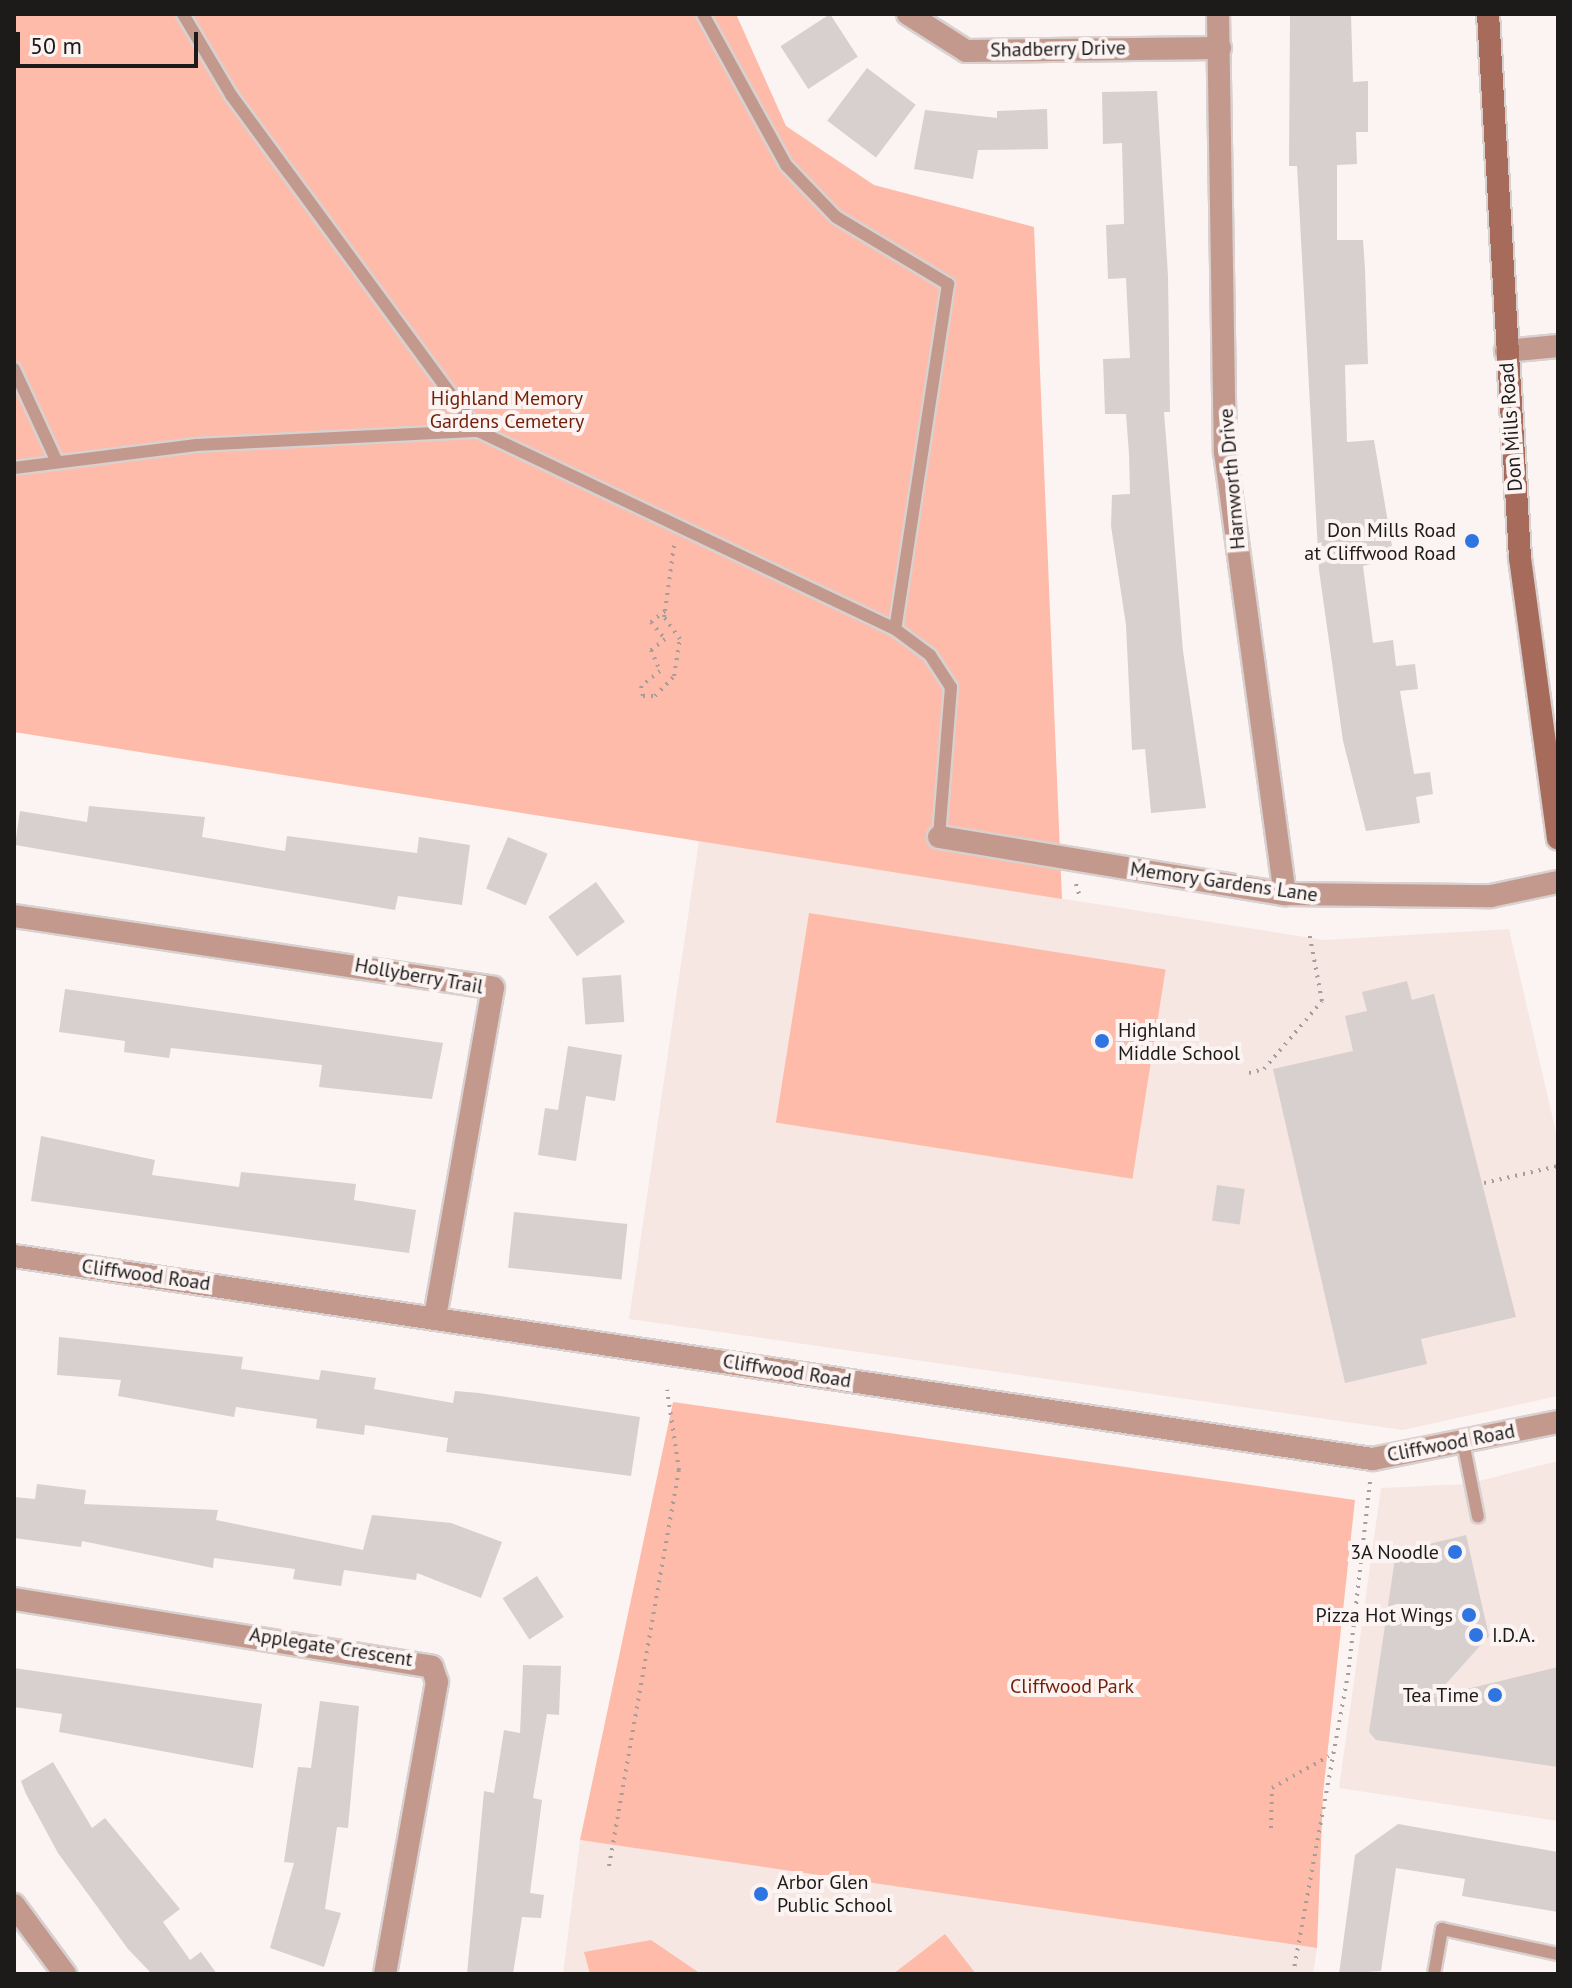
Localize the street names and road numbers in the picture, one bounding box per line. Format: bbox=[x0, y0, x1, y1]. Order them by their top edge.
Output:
street label: Shadberry Drive bbox=[990, 36, 1126, 62]
street label: Don Mills Road bbox=[1495, 362, 1527, 492]
street label: Harnworth Drive bbox=[1214, 407, 1250, 551]
street label: Memory Gardens Lane bbox=[1128, 857, 1320, 907]
street label: Hollyberry Trail bbox=[352, 953, 486, 999]
street label: Cliffwood Road bbox=[80, 1254, 212, 1296]
street label: Cliffwood Road bbox=[721, 1349, 853, 1393]
street label: Cliffwood Road bbox=[1385, 1419, 1517, 1467]
street label: Applegate Crescent bbox=[248, 1622, 414, 1672]

